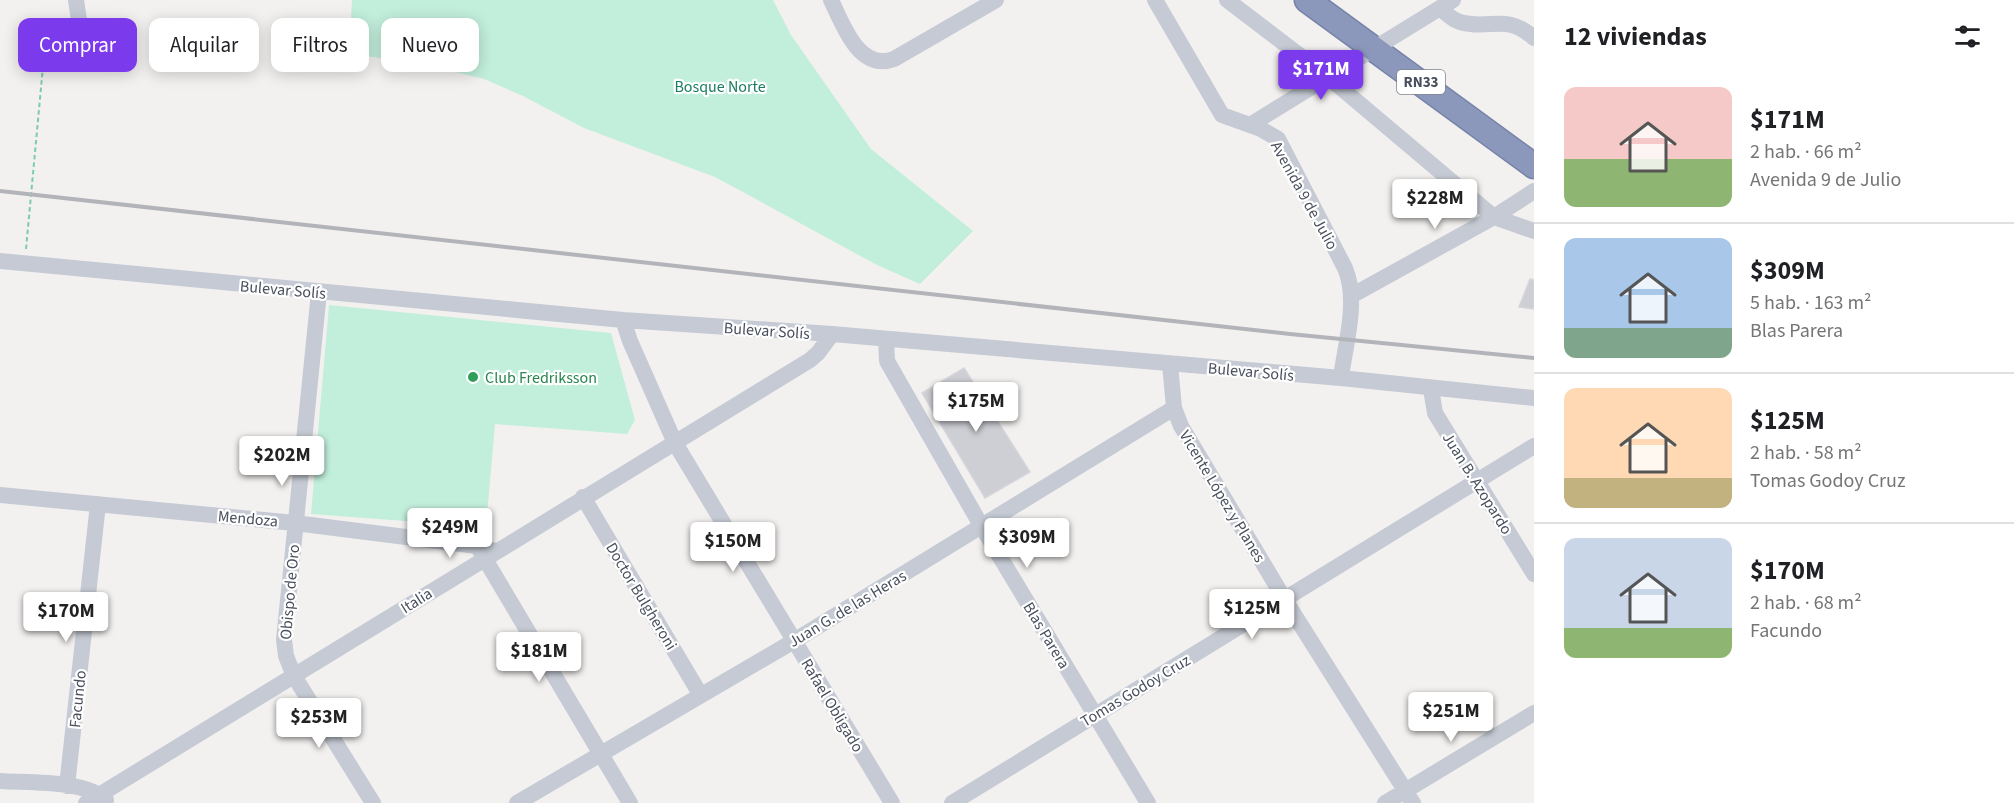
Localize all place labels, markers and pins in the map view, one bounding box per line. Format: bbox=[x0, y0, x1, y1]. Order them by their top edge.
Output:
pin: $171M bbox=[1279, 50, 1363, 101]
pin: $228M bbox=[1393, 179, 1477, 230]
place label: Club Fredriksson bbox=[485, 367, 597, 389]
marker: Club Fredriksson bbox=[466, 370, 480, 384]
pin: $175M bbox=[934, 382, 1018, 433]
pin: $202M bbox=[240, 436, 324, 487]
pin: $249M bbox=[408, 508, 492, 559]
pin: $309M bbox=[985, 518, 1069, 569]
pin: $150M bbox=[691, 522, 775, 573]
pin: $125M bbox=[1210, 589, 1294, 640]
pin: $170M bbox=[24, 592, 108, 643]
pin: $181M bbox=[497, 632, 581, 683]
pin: $251M bbox=[1409, 692, 1493, 743]
pin: $253M bbox=[277, 698, 361, 749]

